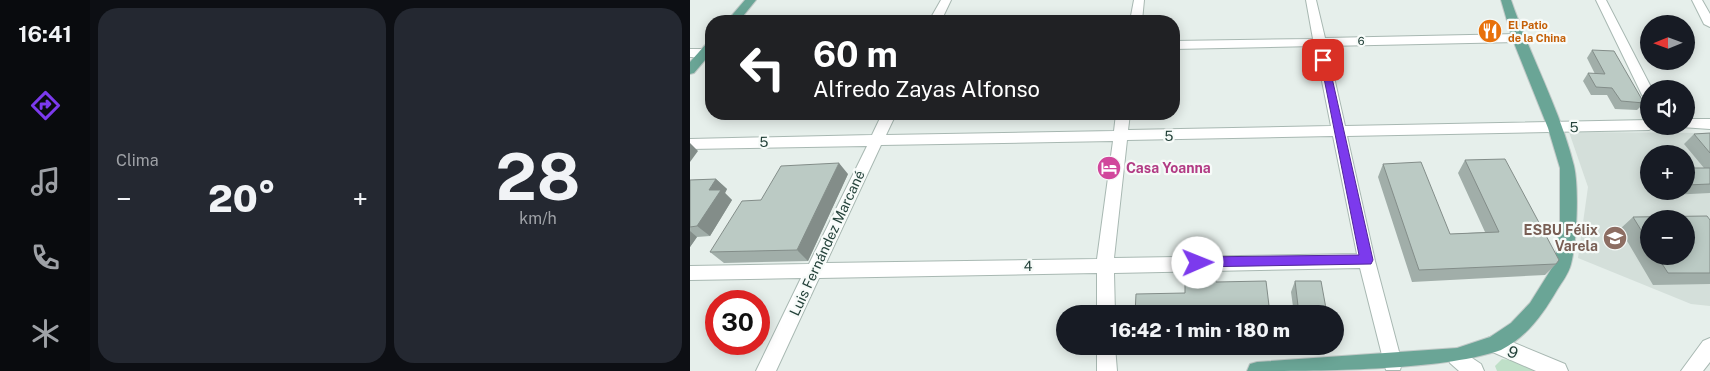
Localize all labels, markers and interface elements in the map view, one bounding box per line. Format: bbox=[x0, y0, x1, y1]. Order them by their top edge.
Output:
north arrow bbox=[1640, 15, 1695, 70]
map controls bbox=[1640, 15, 1695, 265]
restaurant icon: El Patio de la China bbox=[1477, 18, 1503, 44]
place label: El Patio de la China bbox=[1508, 19, 1566, 44]
text: 16:41 bbox=[18, 21, 72, 47]
text: 60 m bbox=[813, 34, 898, 75]
icon: left bbox=[730, 35, 795, 100]
street label: 6 bbox=[1357, 35, 1365, 47]
pin bbox=[1302, 39, 1344, 81]
icon: arrive bbox=[1309, 46, 1337, 74]
text: Alfredo Zayas Alfonso bbox=[813, 76, 1040, 102]
button: sound bbox=[1640, 80, 1695, 135]
icon: directions bbox=[28, 88, 63, 123]
street label: 5 bbox=[1569, 119, 1579, 135]
street label: 5 bbox=[1164, 128, 1174, 144]
street label: 5 bbox=[759, 134, 769, 150]
text: 28 bbox=[496, 138, 580, 215]
button: + bbox=[1640, 145, 1695, 200]
text: Clima bbox=[116, 151, 159, 170]
hotel icon: Casa Yoanna bbox=[1096, 155, 1122, 181]
place label: Casa Yoanna bbox=[1126, 160, 1211, 176]
icon: music bbox=[28, 164, 63, 199]
street label: Luis Fernández Marcané bbox=[786, 168, 868, 318]
text: 20° bbox=[208, 176, 276, 221]
text: − bbox=[116, 182, 132, 215]
text: + bbox=[352, 182, 368, 215]
text: km/h bbox=[519, 209, 557, 228]
button: − bbox=[1640, 210, 1695, 265]
place label: ESBU Félix Varela bbox=[1524, 222, 1598, 254]
school or university icon: ESBU Félix Varela bbox=[1602, 225, 1628, 251]
position arrow bbox=[1171, 236, 1223, 288]
icon: phone bbox=[28, 240, 63, 275]
street label: 4 bbox=[1023, 258, 1033, 274]
speed limit sign: 30 bbox=[705, 290, 770, 355]
icon: climate bbox=[28, 316, 63, 351]
text: 16:42 · 1 min · 180 m bbox=[1110, 319, 1290, 341]
street label: 9 bbox=[1504, 342, 1521, 363]

